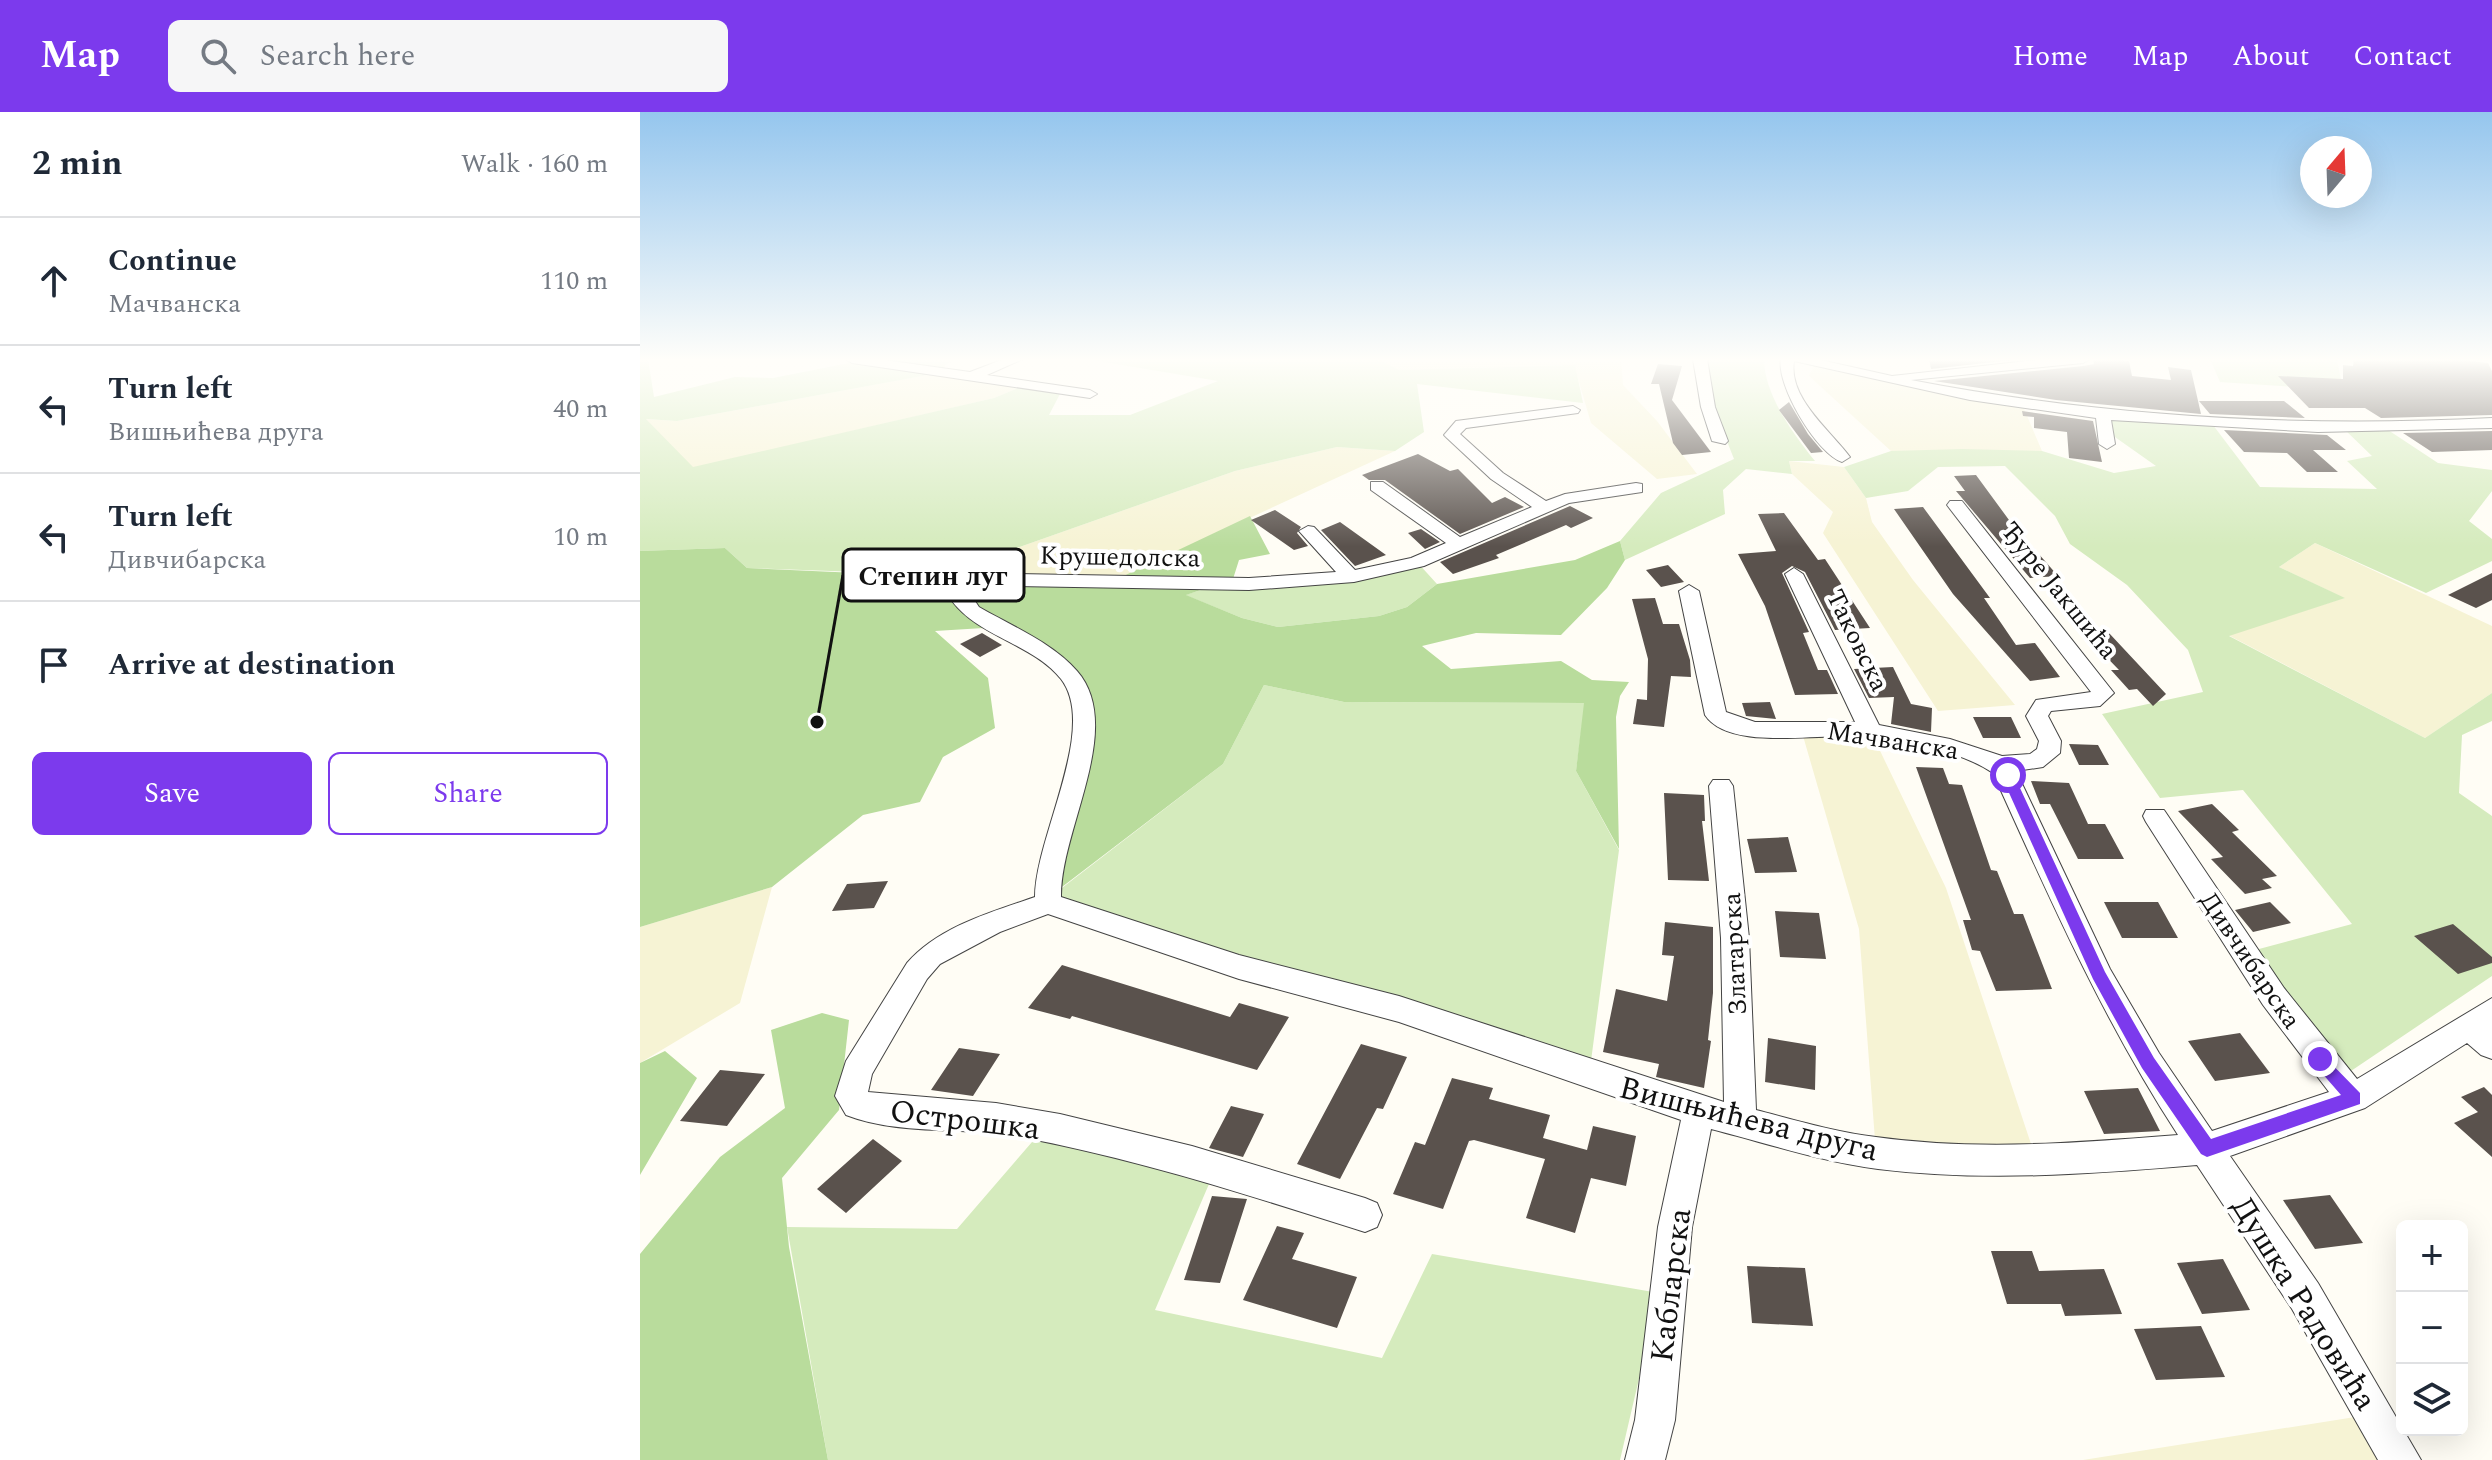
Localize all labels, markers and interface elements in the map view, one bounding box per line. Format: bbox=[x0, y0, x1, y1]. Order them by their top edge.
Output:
search box bbox=[168, 20, 728, 92]
text: Map bbox=[40, 27, 120, 85]
text: Search here bbox=[260, 33, 415, 79]
icon: search bbox=[196, 34, 240, 78]
text: Home bbox=[2012, 35, 2088, 78]
text: Map bbox=[2132, 35, 2188, 78]
text: About bbox=[2232, 35, 2309, 78]
text: Contact bbox=[2353, 35, 2452, 78]
north arrow bbox=[2300, 136, 2372, 208]
text: 2 min bbox=[32, 138, 122, 190]
text: Walk · 160 m bbox=[461, 144, 608, 184]
text: Continue bbox=[108, 238, 237, 284]
icon: ahead bbox=[32, 259, 76, 303]
text: 110 m bbox=[540, 261, 608, 301]
text: Мачванска bbox=[108, 284, 241, 324]
text: Turn left bbox=[108, 366, 233, 412]
icon: left bbox=[32, 387, 76, 431]
text: 40 m bbox=[553, 389, 608, 429]
text: Вишњићева друга bbox=[108, 412, 324, 452]
text: Turn left bbox=[108, 494, 233, 540]
street label: Ђуре Јакшића bbox=[1991, 513, 2128, 669]
icon: left bbox=[32, 515, 76, 559]
text: 10 m bbox=[553, 517, 608, 557]
street label: Крушедолска bbox=[1039, 536, 1201, 578]
text: Дивчибарска bbox=[108, 540, 266, 580]
callout: Степин луг bbox=[843, 549, 1024, 601]
text: Степин луг bbox=[858, 555, 1008, 598]
street label: Таковска bbox=[1815, 582, 1899, 699]
text: Arrive at destination bbox=[108, 642, 395, 688]
icon: arrive bbox=[32, 643, 76, 687]
street label: Мачванска bbox=[1824, 711, 1962, 771]
button: Save bbox=[32, 752, 312, 835]
button: Share bbox=[328, 752, 608, 835]
route start bbox=[1990, 757, 2026, 793]
street label: Дивчибарска bbox=[2189, 884, 2311, 1038]
street label: Златарска bbox=[1712, 891, 1758, 1016]
route end bbox=[2302, 1041, 2338, 1077]
street label: Вишњићева друга bbox=[1614, 1064, 1884, 1175]
street label: Острошка bbox=[887, 1087, 1043, 1154]
street label: Душка Радовића bbox=[2218, 1187, 2389, 1421]
street label: Кабларска bbox=[1638, 1205, 1705, 1365]
map controls bbox=[2396, 1220, 2468, 1436]
button: + bbox=[2396, 1220, 2468, 1292]
button: − bbox=[2396, 1292, 2468, 1364]
button: layers bbox=[2396, 1364, 2468, 1436]

